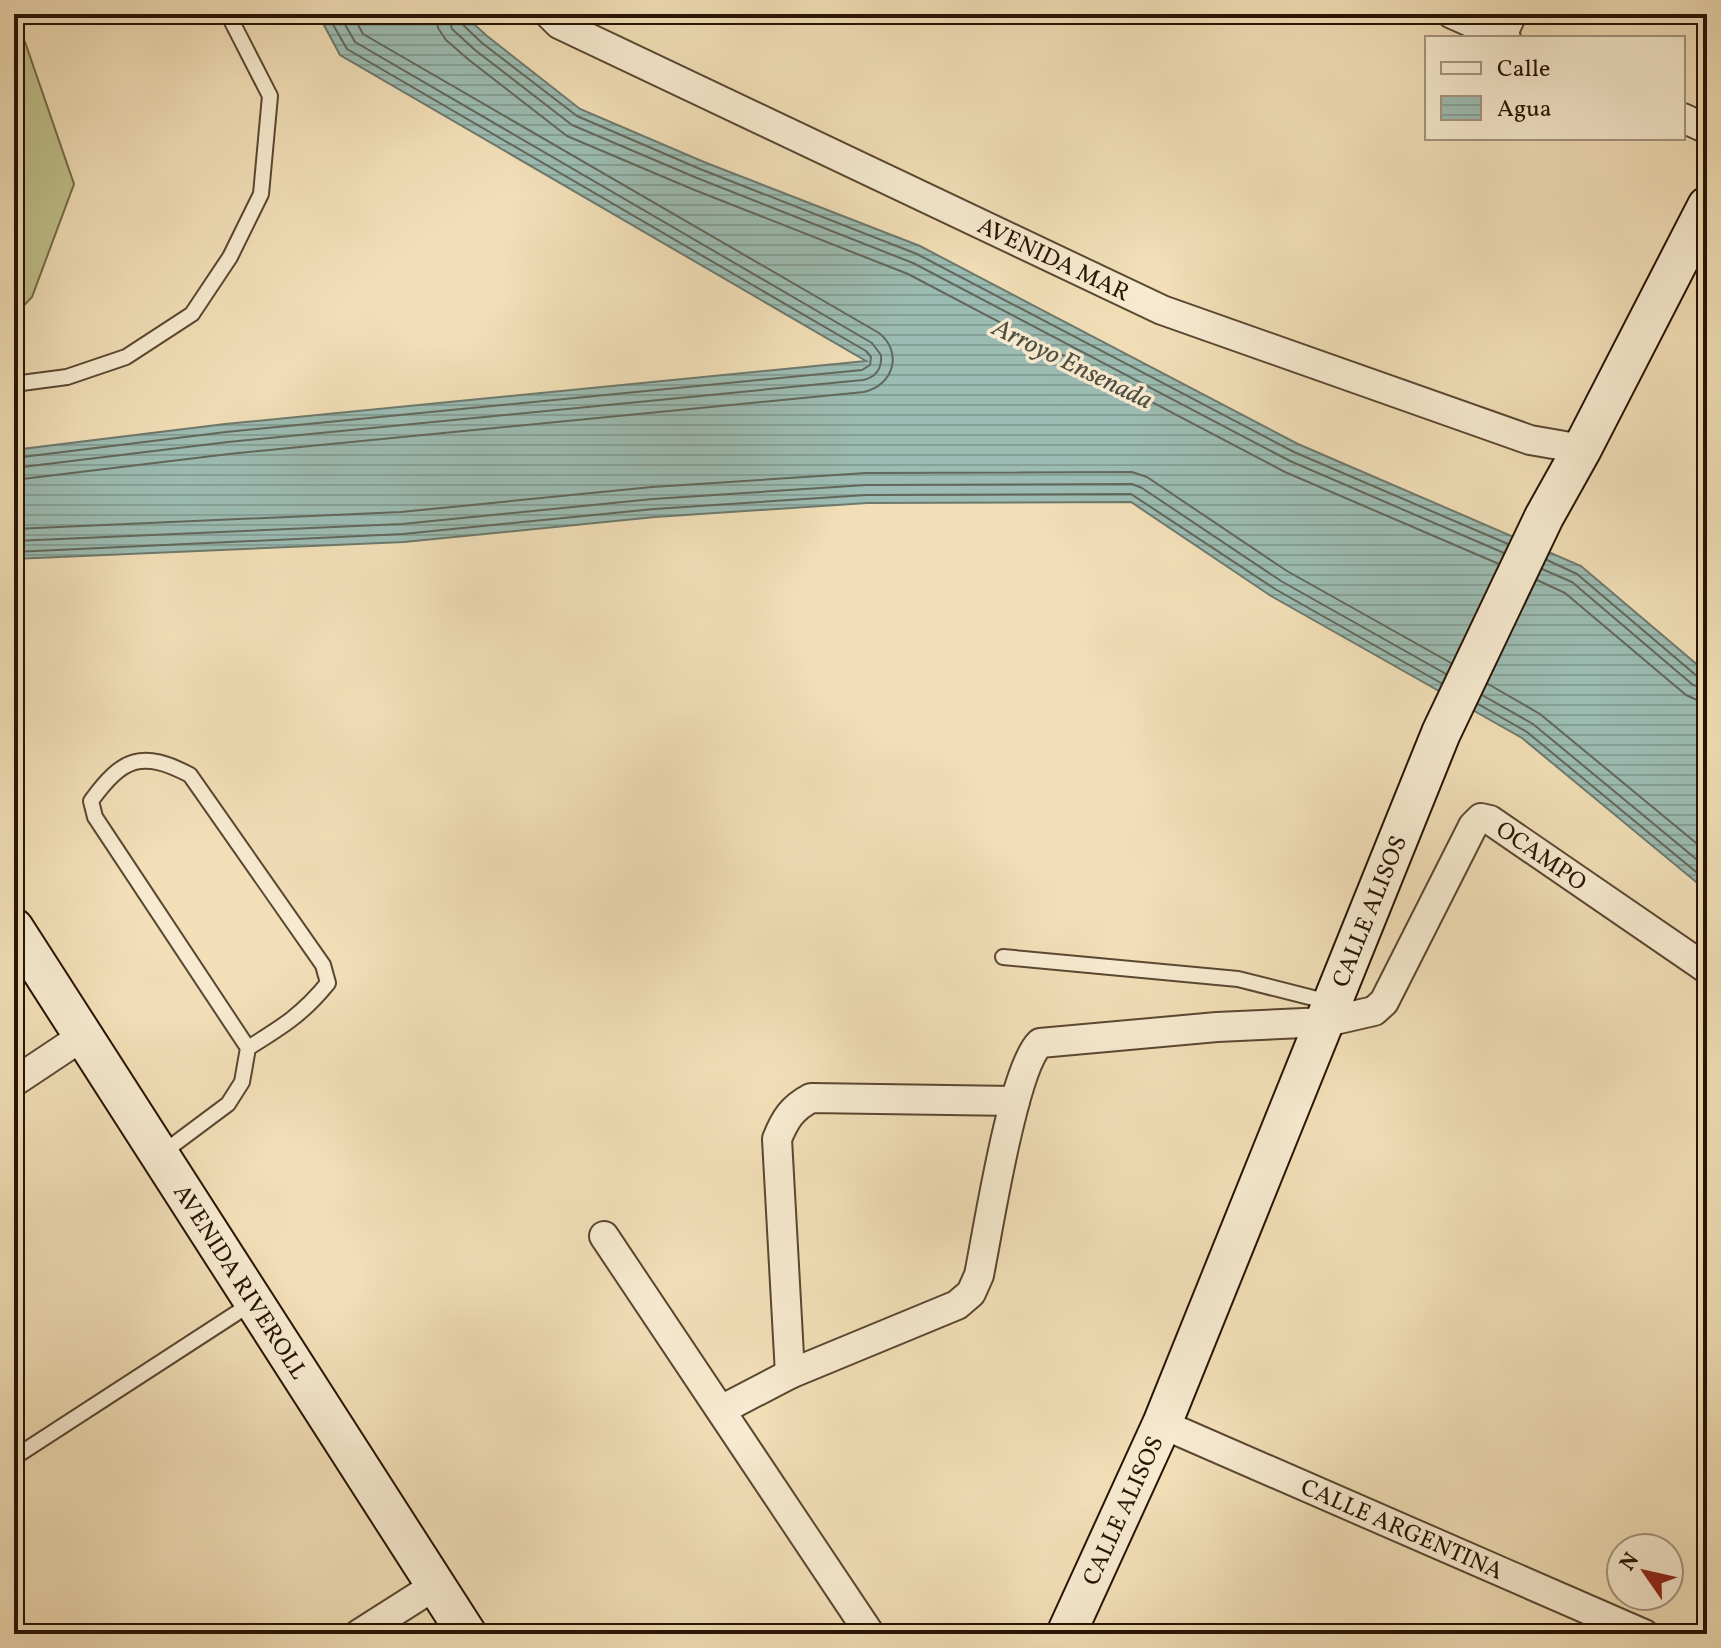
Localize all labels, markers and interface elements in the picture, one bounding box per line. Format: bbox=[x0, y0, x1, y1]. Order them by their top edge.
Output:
legend bbox=[1425, 36, 1685, 140]
text: Calle bbox=[1497, 53, 1550, 87]
text: Agua bbox=[1497, 93, 1552, 127]
street label: AVENIDA MAR bbox=[971, 210, 1135, 311]
water label: Arroyo Ensenada bbox=[985, 310, 1158, 419]
street label: OCAMPO bbox=[1488, 814, 1593, 900]
street label: CALLE ALISOS bbox=[1325, 831, 1417, 993]
street label: AVENIDA RIVEROLL bbox=[164, 1178, 314, 1387]
street label: CALLE ALISOS bbox=[1075, 1431, 1173, 1592]
street label: CALLE ARGENTINA bbox=[1295, 1471, 1508, 1590]
north arrow bbox=[1605, 1532, 1685, 1612]
text: N bbox=[1613, 1547, 1648, 1578]

